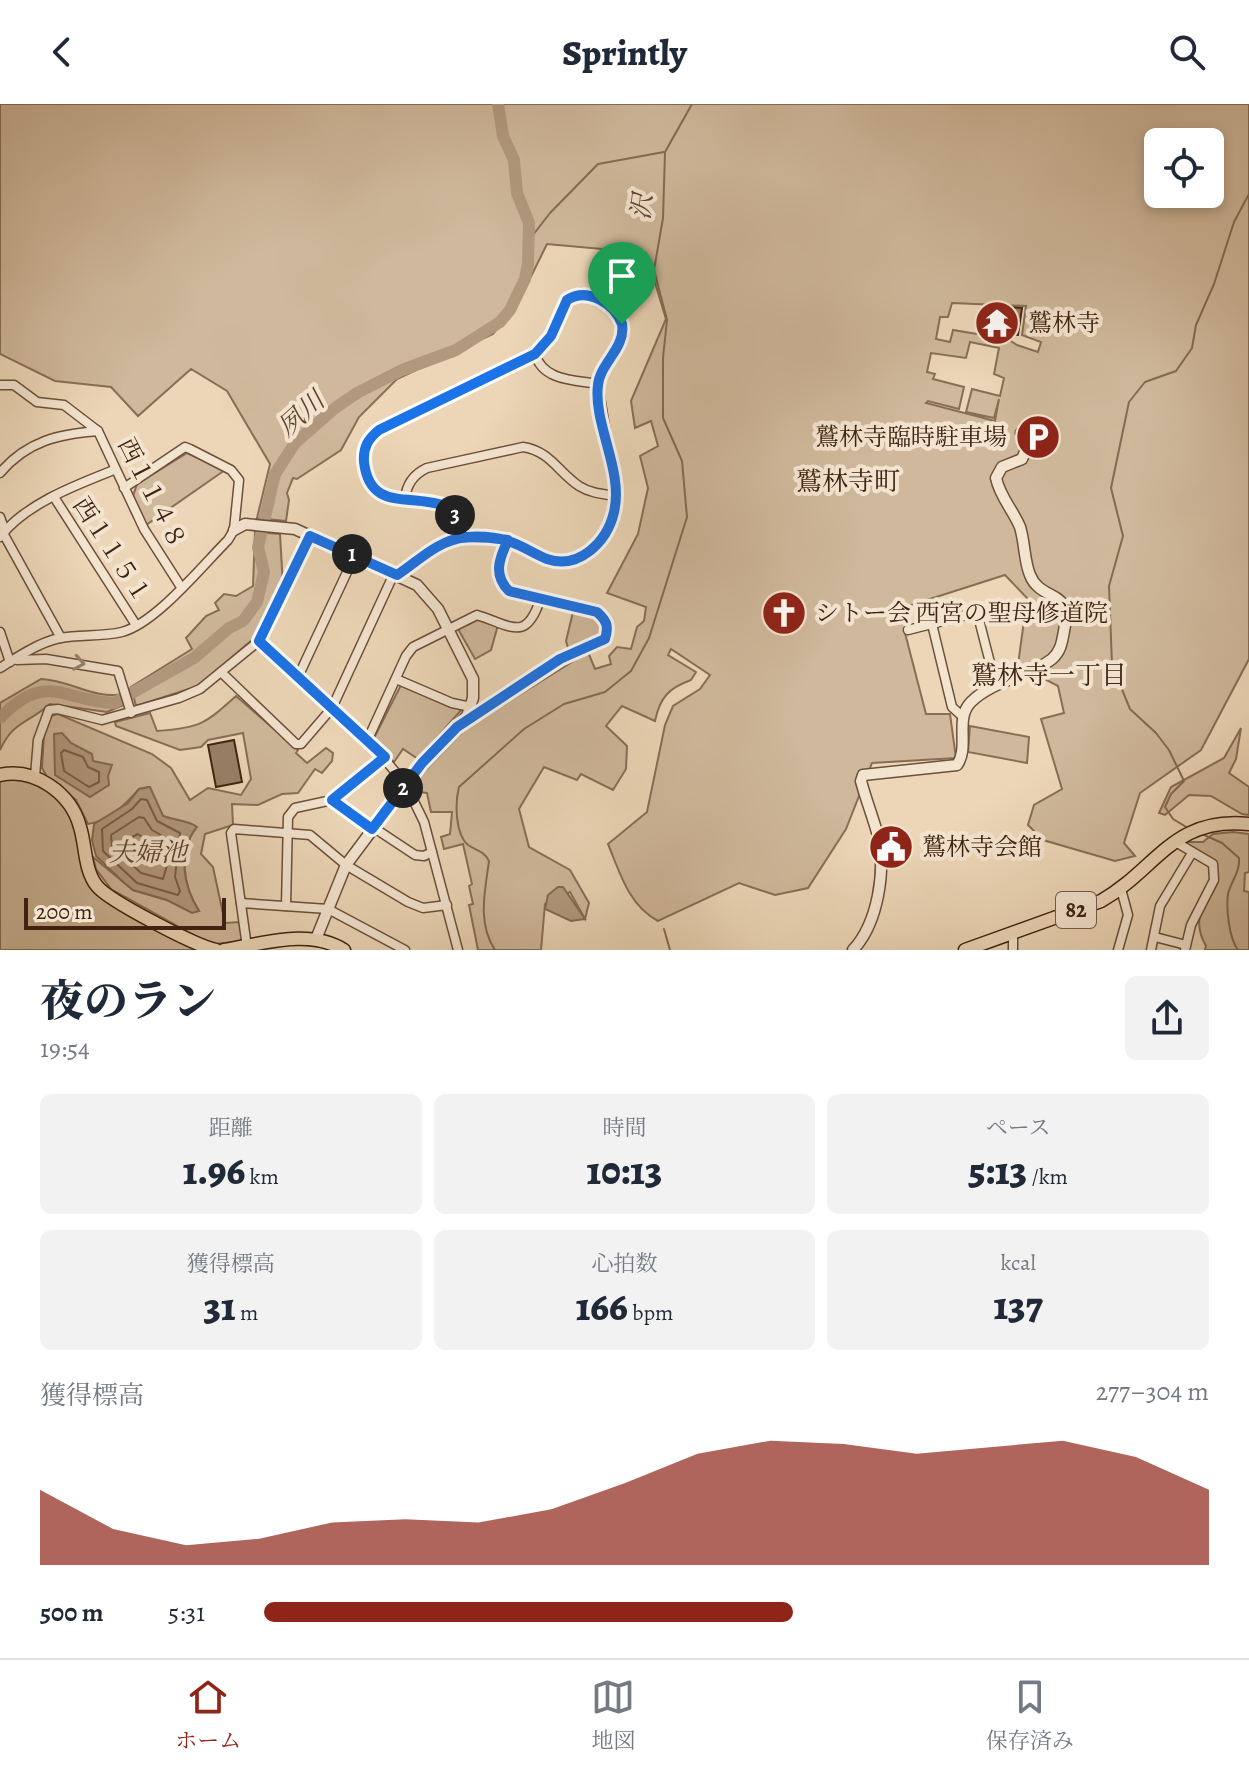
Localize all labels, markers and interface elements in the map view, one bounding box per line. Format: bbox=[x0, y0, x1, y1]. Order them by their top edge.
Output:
text: Sprintly bbox=[562, 28, 687, 77]
icon: back bbox=[40, 30, 84, 74]
icon: search bbox=[1165, 30, 1209, 74]
map controls bbox=[1144, 128, 1224, 208]
button: locate bbox=[1144, 128, 1224, 208]
water label: 沢 bbox=[623, 189, 661, 222]
pin bbox=[588, 242, 656, 324]
icon: arrive bbox=[600, 254, 644, 298]
temple icon: 鷲林寺 bbox=[973, 299, 1021, 347]
place label: 鷲林寺 bbox=[1028, 307, 1100, 339]
water label: 夙川 bbox=[270, 382, 334, 444]
parking icon: 鷲林寺臨時駐車場 bbox=[1014, 413, 1062, 461]
place label: 鷲林寺臨時駐車場 bbox=[815, 421, 1007, 453]
street label: 西１１４８ bbox=[111, 432, 193, 554]
district label: 鷲林寺町 bbox=[796, 464, 900, 499]
street label: 西１１５１ bbox=[66, 491, 158, 609]
pin: 3 bbox=[435, 495, 475, 535]
text: 3 bbox=[450, 500, 460, 530]
pin: 1 bbox=[332, 534, 372, 574]
text: 1 bbox=[348, 539, 356, 569]
church icon: シトー会 西宮の聖母修道院 bbox=[760, 589, 808, 637]
place label: シトー会 西宮の聖母修道院 bbox=[815, 597, 1108, 629]
one-way arrow bbox=[72, 654, 85, 671]
district label: 鷲林寺一丁目 bbox=[971, 658, 1127, 693]
pin: 2 bbox=[383, 768, 423, 808]
text: 2 bbox=[398, 773, 408, 803]
public building icon: 鷲林寺会館 bbox=[867, 823, 915, 871]
place label: 鷲林寺会館 bbox=[922, 831, 1042, 863]
water label: 夫婦池 bbox=[109, 835, 190, 870]
road number: 82 bbox=[1056, 892, 1096, 928]
scale bar bbox=[24, 894, 226, 930]
text: 200 m bbox=[36, 897, 93, 927]
text: 夜のラン bbox=[40, 971, 216, 1031]
button: share bbox=[1125, 976, 1209, 1060]
text: 19:54 bbox=[40, 1031, 90, 1066]
text: 距離 bbox=[209, 1113, 253, 1143]
text: 時間 bbox=[602, 1113, 647, 1143]
text: ペース bbox=[986, 1113, 1051, 1143]
text: 1.96 bbox=[183, 1143, 245, 1198]
text: 10:13 bbox=[587, 1143, 662, 1198]
text: 5:13 bbox=[968, 1143, 1027, 1198]
text: km bbox=[245, 1162, 279, 1192]
text: /km bbox=[1027, 1162, 1068, 1192]
text: kcal bbox=[1001, 1248, 1036, 1278]
text: 獲得標高 bbox=[187, 1249, 275, 1279]
text: 心拍数 bbox=[591, 1249, 658, 1279]
text: 137 bbox=[993, 1278, 1043, 1333]
text: 31 bbox=[203, 1279, 236, 1334]
text: 166 bbox=[576, 1279, 628, 1334]
text: m bbox=[236, 1298, 258, 1328]
text: bpm bbox=[628, 1298, 673, 1328]
text: 277–304 m bbox=[1096, 1374, 1209, 1409]
text: 獲得標高 bbox=[40, 1378, 144, 1413]
text: 500 m bbox=[40, 1595, 104, 1630]
text: 5:31 bbox=[168, 1595, 205, 1630]
tab: ホーム bbox=[175, 1675, 241, 1756]
tab: 地図 bbox=[591, 1675, 636, 1756]
tab: 保存済み bbox=[986, 1675, 1074, 1756]

